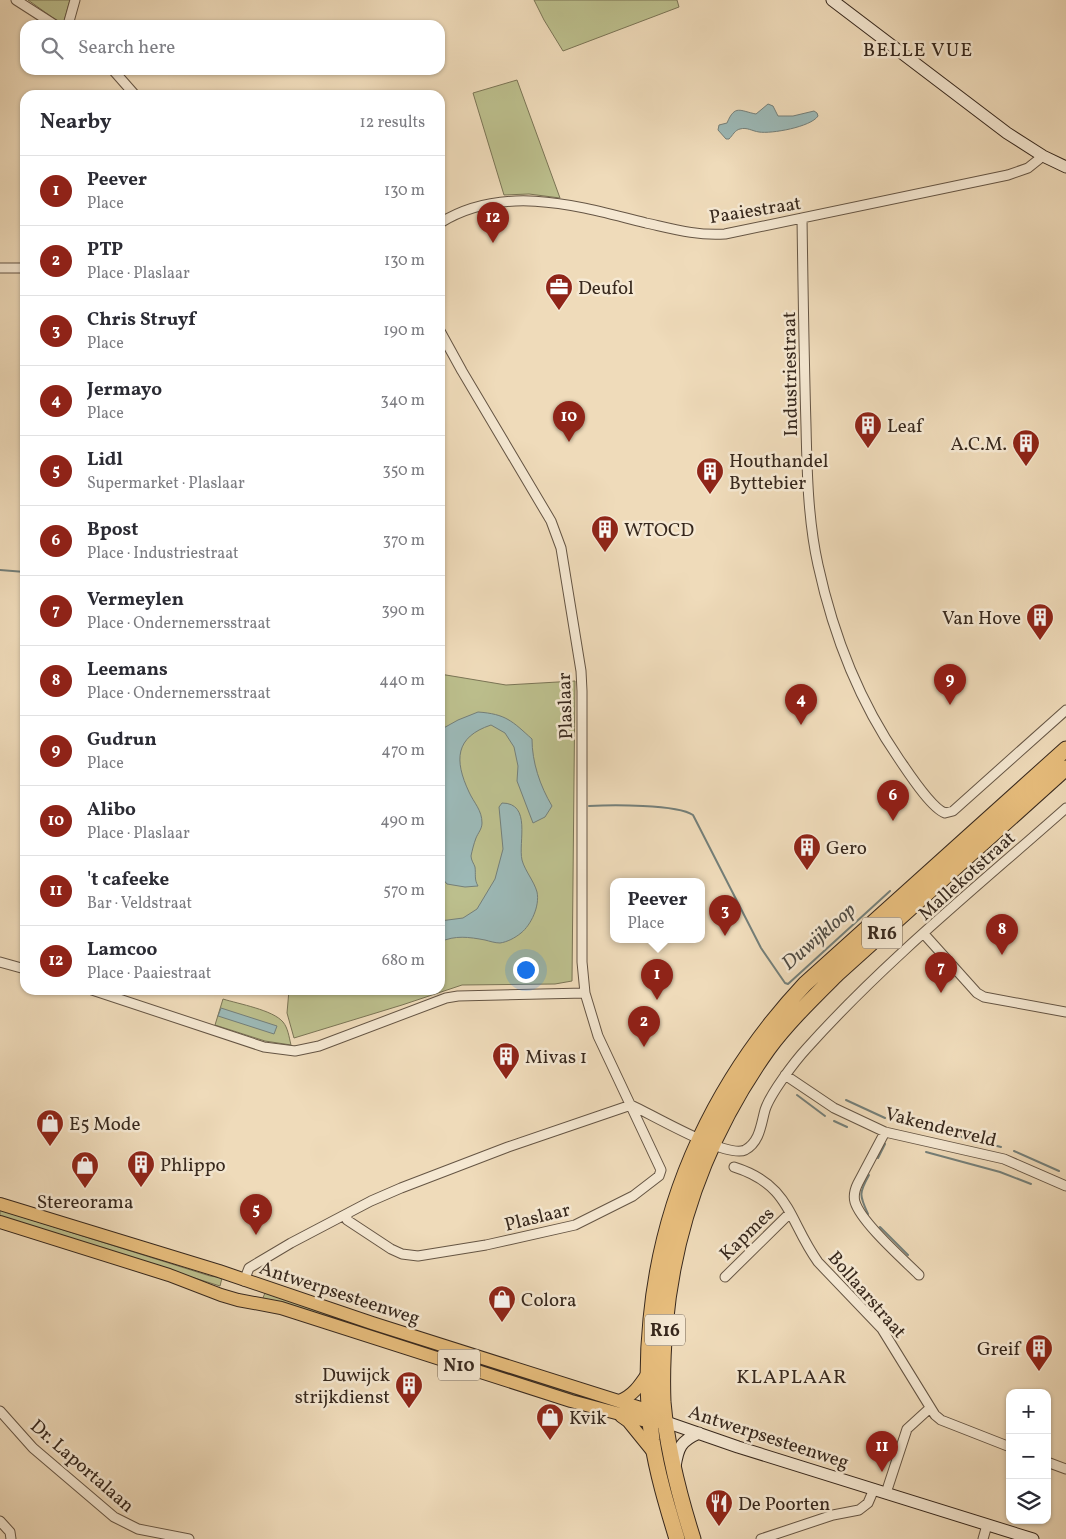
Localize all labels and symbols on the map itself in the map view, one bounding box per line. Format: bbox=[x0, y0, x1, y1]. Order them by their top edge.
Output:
district label: BELLE VUE bbox=[863, 37, 973, 65]
street label: Paaiestraat bbox=[707, 191, 803, 231]
pin: 12 bbox=[477, 202, 509, 243]
office icon: Deufol bbox=[544, 272, 574, 311]
place label: Deufol bbox=[578, 276, 634, 302]
street label: Industriestraat bbox=[777, 311, 805, 437]
pin: 10 bbox=[553, 401, 585, 442]
building icon: Leaf bbox=[853, 410, 883, 449]
place label: Leaf bbox=[887, 414, 924, 440]
building icon: A.C.M. bbox=[1011, 428, 1041, 467]
place label: A.C.M. bbox=[950, 432, 1007, 458]
place label: Houthandel Byttebier bbox=[729, 449, 829, 497]
building icon: Houthandel Byttebier bbox=[695, 456, 725, 495]
building icon: WTOCD bbox=[590, 514, 620, 553]
place label: WTOCD bbox=[624, 518, 694, 544]
building icon: Van Hove bbox=[1025, 602, 1055, 641]
place label: Van Hove bbox=[942, 606, 1021, 632]
pin: 9 bbox=[934, 664, 966, 705]
street label: Plaslaar bbox=[552, 672, 580, 740]
pin: 4 bbox=[785, 684, 817, 725]
pin: 6 bbox=[877, 780, 909, 821]
street label: Mallekotstraat bbox=[913, 826, 1022, 927]
building icon: Gero bbox=[792, 832, 822, 871]
place label: Gero bbox=[826, 836, 867, 862]
pin: 3 bbox=[709, 895, 741, 936]
water label: Duwijkloop bbox=[776, 897, 863, 978]
pin: 8 bbox=[986, 914, 1018, 955]
road number: R16 bbox=[862, 918, 902, 948]
pin: 7 bbox=[925, 952, 957, 993]
your location bbox=[513, 957, 539, 983]
pin: 1 bbox=[641, 959, 673, 1000]
pin: 2 bbox=[628, 1006, 660, 1047]
building icon: Mivas 1 bbox=[491, 1041, 521, 1080]
place label: Mivas 1 bbox=[525, 1045, 587, 1071]
street label: Vakenderveld bbox=[882, 1102, 999, 1154]
shop icon: E5 Mode bbox=[35, 1108, 65, 1147]
place label: E5 Mode bbox=[69, 1112, 141, 1138]
building icon: Phlippo bbox=[126, 1149, 156, 1188]
shop icon: Stereorama bbox=[70, 1150, 100, 1189]
place label: Phlippo bbox=[160, 1153, 226, 1179]
place label: Stereorama bbox=[37, 1190, 133, 1216]
pin: 5 bbox=[240, 1194, 272, 1235]
street label: Plaslaar bbox=[502, 1197, 573, 1239]
street label: Kapmes bbox=[714, 1202, 781, 1267]
street label: Bollaarstraat bbox=[821, 1246, 912, 1345]
street label: Antwerpsesteenweg bbox=[256, 1256, 423, 1332]
shop icon: Colora bbox=[487, 1284, 517, 1323]
place label: Colora bbox=[521, 1288, 577, 1314]
road number: R16 bbox=[645, 1314, 685, 1346]
building icon: Greif bbox=[1024, 1333, 1054, 1372]
place label: Greif bbox=[977, 1337, 1021, 1363]
road number: N10 bbox=[438, 1350, 480, 1380]
place label: Duwijck strijkdienst bbox=[295, 1363, 390, 1411]
district label: KLAPLAAR bbox=[736, 1364, 848, 1392]
building icon: Duwijck strijkdienst bbox=[394, 1370, 424, 1409]
street label: Antwerpsesteenweg bbox=[685, 1400, 852, 1476]
shop icon: Kvik bbox=[535, 1402, 565, 1441]
place label: Kvik bbox=[569, 1406, 607, 1432]
street label: Dr. Laportalaan bbox=[24, 1414, 139, 1519]
pin: 11 bbox=[866, 1431, 898, 1472]
restaurant icon: De Poorten bbox=[704, 1488, 734, 1527]
place label: De Poorten bbox=[738, 1492, 830, 1518]

